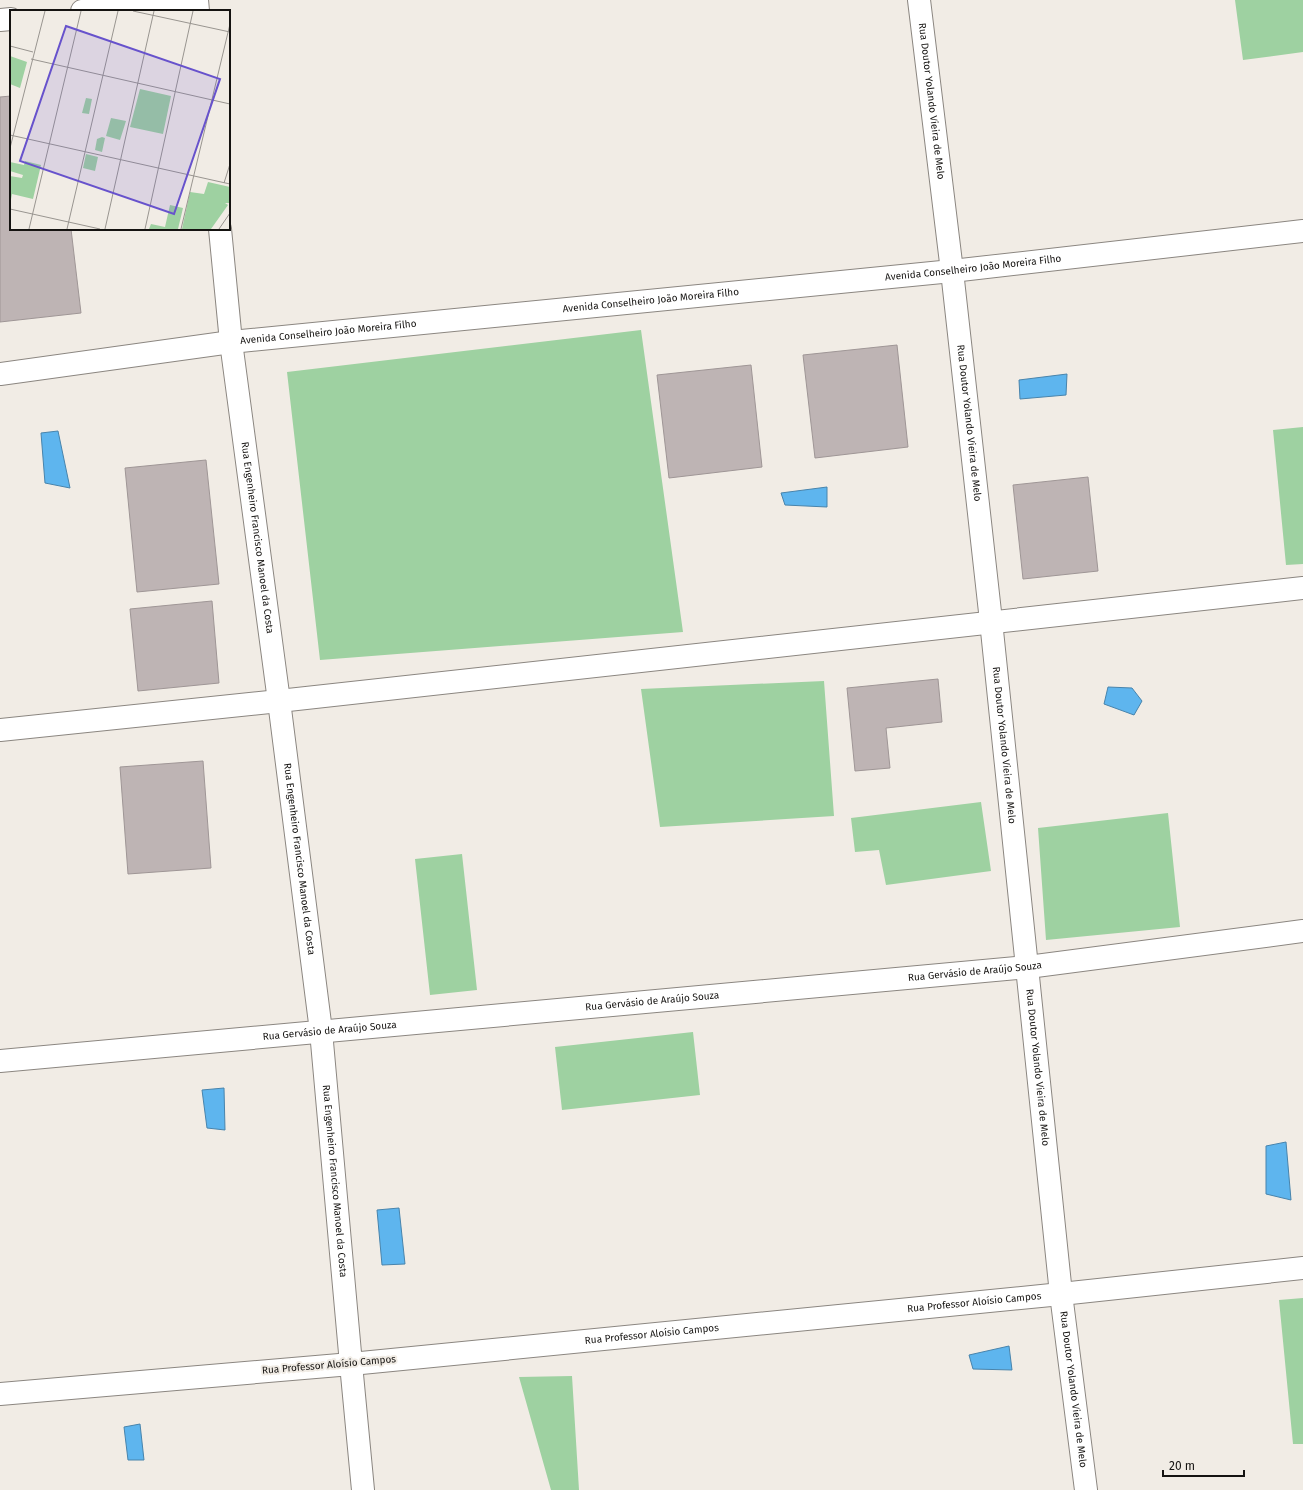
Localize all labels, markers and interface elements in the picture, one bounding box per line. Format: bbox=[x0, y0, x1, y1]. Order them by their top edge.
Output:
inset map bbox=[10, 10, 230, 230]
street label: Rua Doutor Yolando Vieira de Melo bbox=[916, 22, 947, 180]
street label: Avenida Conselheiro João Moreira Filho bbox=[884, 253, 1062, 284]
street label: Avenida Conselheiro João Moreira Filho bbox=[562, 286, 740, 315]
street label: Avenida Conselheiro João Moreira Filho bbox=[240, 318, 417, 347]
street label: Rua Doutor Yolando Vieira de Melo bbox=[954, 344, 984, 502]
street label: Rua Engenheiro Francisco Manoel da Costa bbox=[238, 441, 276, 634]
street label: Rua Doutor Yolando Vieira de Melo bbox=[990, 666, 1018, 824]
street label: Rua Engenheiro Francisco Manoel da Costa bbox=[281, 762, 317, 956]
street label: Rua Gervásio de Araújo Souza bbox=[907, 959, 1043, 984]
street label: Rua Doutor Yolando Vieira de Melo bbox=[1023, 988, 1052, 1147]
street label: Rua Gervásio de Araújo Souza bbox=[585, 989, 720, 1013]
street label: Rua Gervásio de Araújo Souza bbox=[262, 1019, 397, 1043]
street label: Rua Engenheiro Francisco Manoel da Costa bbox=[320, 1084, 349, 1278]
street label: Rua Professor Aloísio Campos bbox=[907, 1290, 1042, 1315]
street label: Rua Doutor Yolando Vieira de Melo bbox=[1057, 1310, 1089, 1469]
street label: Rua Professor Aloísio Campos bbox=[584, 1322, 720, 1347]
street label: Rua Professor Aloísio Campos bbox=[261, 1352, 397, 1377]
scale bar bbox=[1163, 1452, 1244, 1478]
text: 20 m bbox=[1169, 1459, 1195, 1473]

